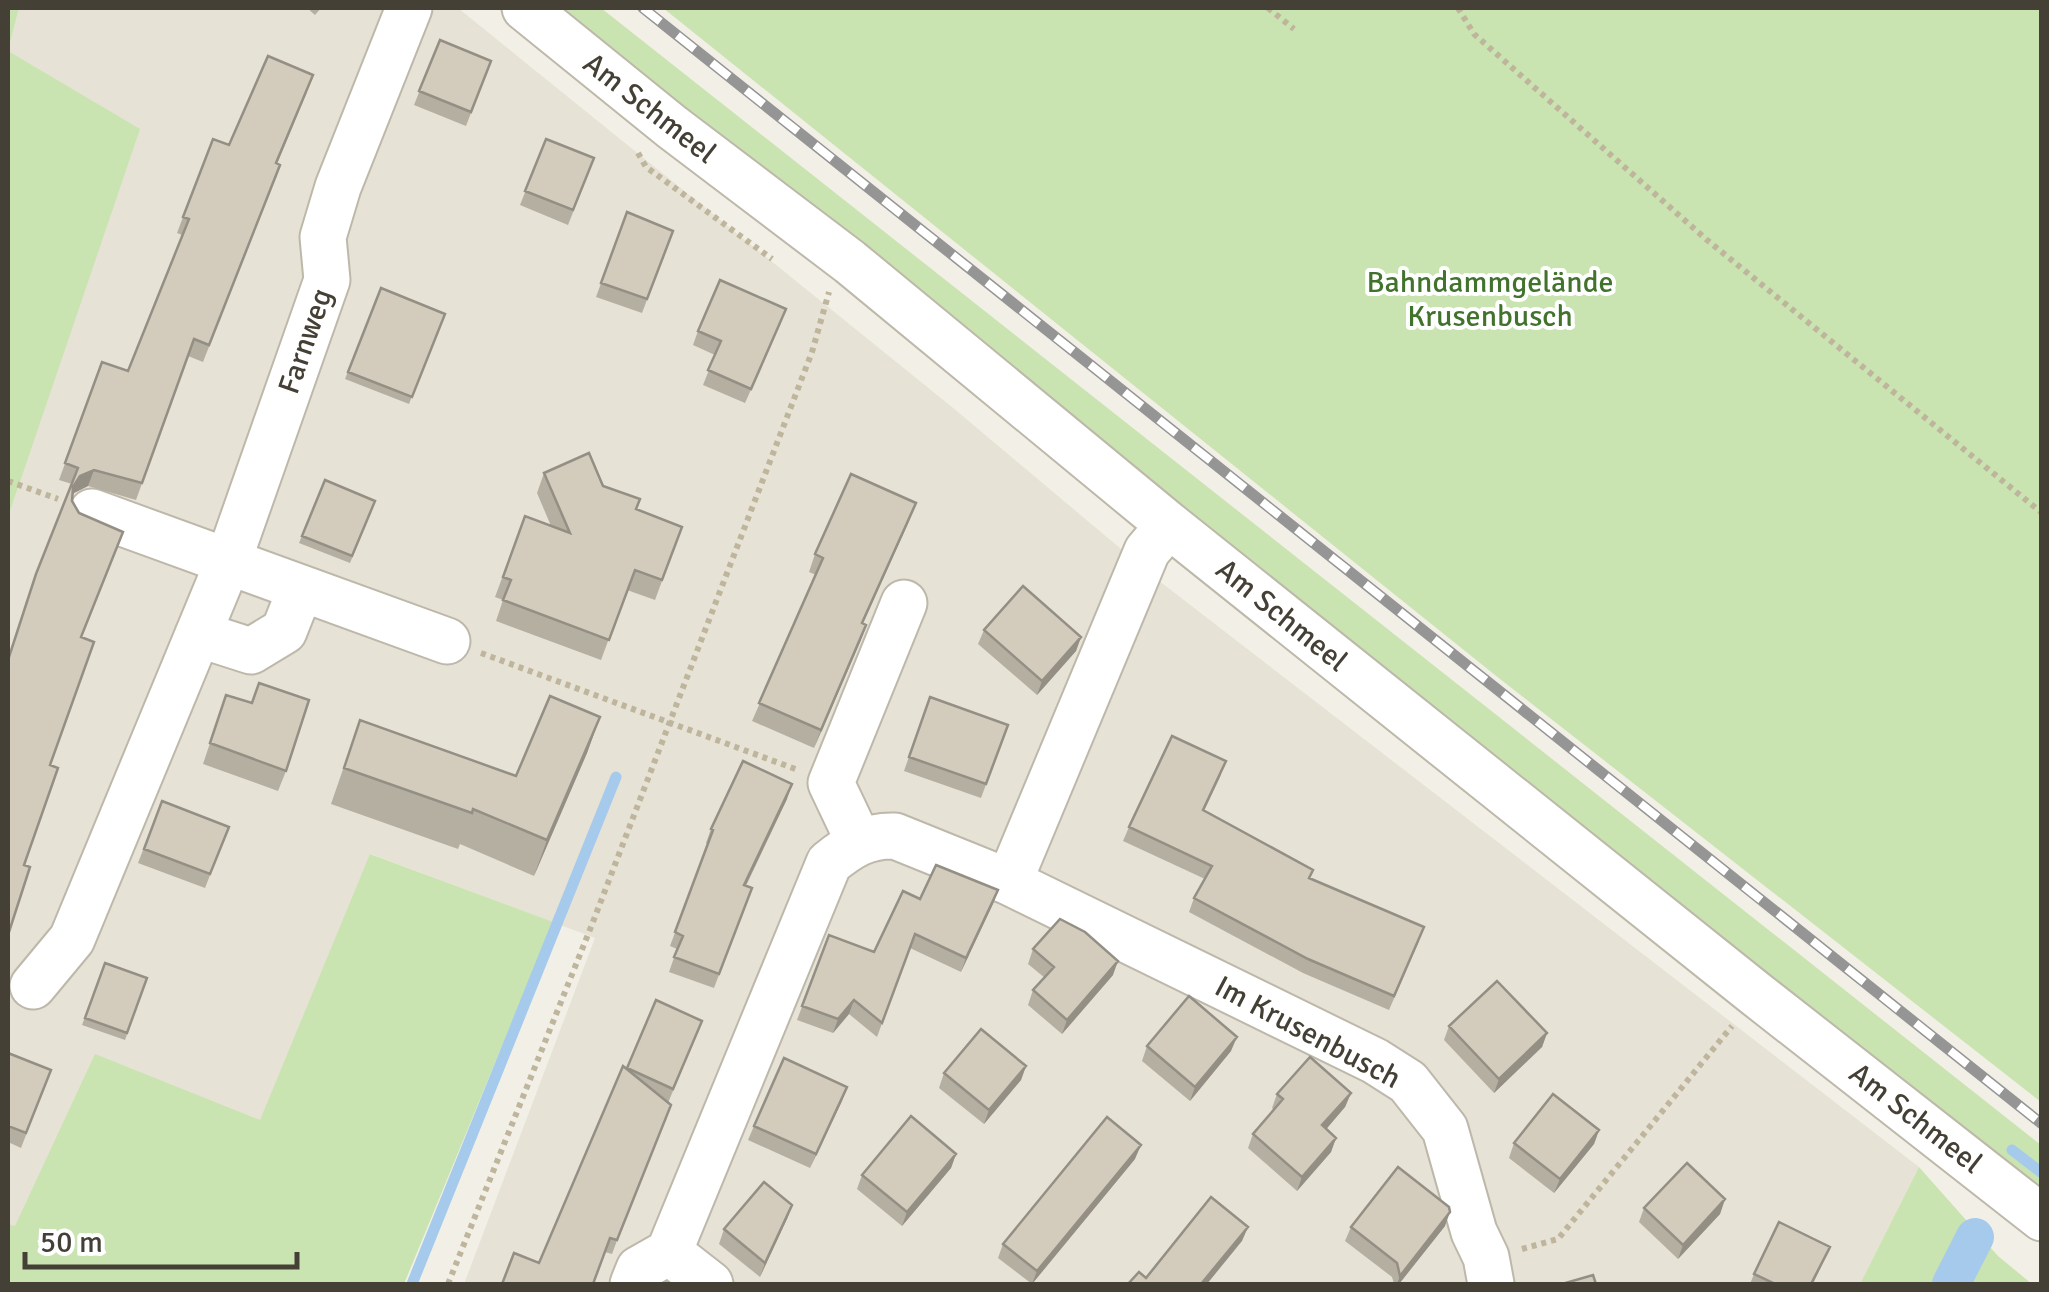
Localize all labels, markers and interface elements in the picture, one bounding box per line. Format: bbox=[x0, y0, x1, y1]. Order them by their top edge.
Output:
street label: Am Schmeel bbox=[576, 45, 724, 172]
park label: Bahndammgelände Krusenbusch bbox=[1366, 264, 1614, 335]
street label: Farnweg bbox=[270, 284, 341, 399]
street label: Am Schmeel bbox=[1208, 551, 1355, 680]
street label: Im Krusenbusch bbox=[1209, 968, 1407, 1097]
street label: Am Schmeel bbox=[1842, 1055, 1990, 1182]
scale bar bbox=[25, 1207, 298, 1269]
text: 50 m bbox=[40, 1224, 103, 1261]

